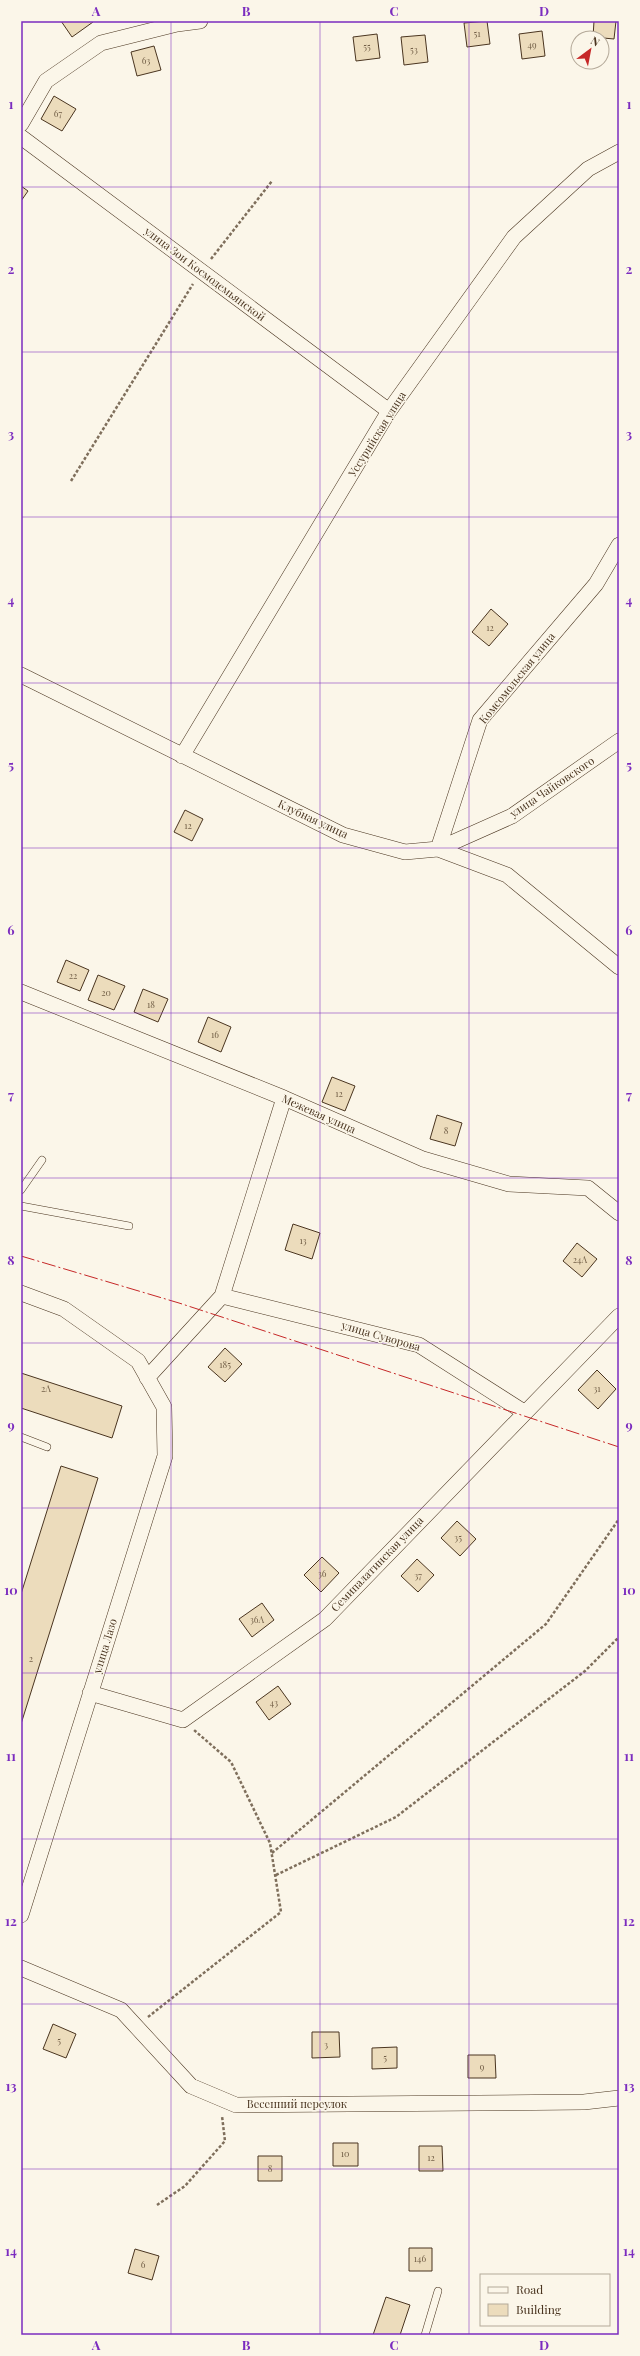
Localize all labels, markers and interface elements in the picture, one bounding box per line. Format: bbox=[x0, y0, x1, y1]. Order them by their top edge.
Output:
text: A bbox=[91, 2, 101, 19]
text: B bbox=[242, 2, 251, 19]
text: C bbox=[389, 2, 399, 19]
text: D bbox=[539, 2, 549, 19]
house number: 51 bbox=[473, 27, 481, 39]
north arrow bbox=[570, 30, 610, 70]
text: N bbox=[588, 33, 603, 50]
house number: 49 bbox=[527, 38, 537, 50]
house number: 55 bbox=[363, 40, 371, 52]
house number: 53 bbox=[410, 43, 418, 55]
house number: 63 bbox=[142, 54, 150, 66]
text: 1 bbox=[9, 95, 14, 112]
text: 1 bbox=[627, 95, 632, 112]
house number: 67 bbox=[54, 107, 62, 119]
street label: улица Зои Космодемьянской bbox=[141, 223, 269, 324]
text: 2 bbox=[8, 260, 15, 277]
text: 2 bbox=[626, 260, 633, 277]
street label: Уссурийская улица bbox=[344, 388, 409, 480]
text: 3 bbox=[8, 425, 14, 442]
text: 3 bbox=[626, 425, 632, 442]
text: 4 bbox=[8, 591, 15, 608]
text: 4 bbox=[626, 591, 633, 608]
house number: 12 bbox=[486, 621, 494, 633]
street label: Комсомольская улица bbox=[475, 629, 558, 726]
street label: улица Чайковского bbox=[506, 753, 597, 821]
text: 5 bbox=[8, 756, 14, 773]
text: 5 bbox=[626, 756, 632, 773]
street label: Клубная улица bbox=[276, 796, 351, 842]
house number: 12 bbox=[184, 819, 192, 831]
text: 6 bbox=[7, 921, 15, 938]
text: 6 bbox=[625, 921, 633, 938]
house number: 22 bbox=[69, 969, 77, 981]
house number: 20 bbox=[101, 986, 111, 998]
house number: 18 bbox=[147, 998, 155, 1010]
house number: 16 bbox=[211, 1028, 219, 1040]
text: 7 bbox=[8, 1086, 14, 1103]
text: 7 bbox=[626, 1086, 632, 1103]
house number: 12 bbox=[335, 1087, 343, 1099]
street label: Межевая улица bbox=[280, 1091, 359, 1137]
house number: 8 bbox=[444, 1124, 449, 1136]
house number: 13 bbox=[299, 1234, 307, 1246]
text: 8 bbox=[7, 1251, 15, 1268]
text: 8 bbox=[625, 1251, 633, 1268]
house number: 24А bbox=[573, 1253, 588, 1265]
street label: улица Суворова bbox=[339, 1317, 423, 1354]
house number: 185 bbox=[219, 1358, 231, 1370]
house number: 2А bbox=[41, 1382, 51, 1394]
house number: 31 bbox=[593, 1382, 601, 1394]
text: 9 bbox=[7, 1416, 15, 1433]
text: 9 bbox=[625, 1416, 633, 1433]
street label: Семипалатинская улица bbox=[327, 1512, 426, 1614]
house number: 35 bbox=[454, 1531, 462, 1543]
house number: 36 bbox=[318, 1567, 327, 1579]
house number: 37 bbox=[414, 1569, 422, 1581]
text: 10 bbox=[4, 1581, 18, 1598]
text: 10 bbox=[622, 1581, 636, 1598]
house number: 36А bbox=[250, 1613, 265, 1625]
street label: улица Лазо bbox=[89, 1617, 120, 1676]
house number: 2 bbox=[29, 1652, 33, 1664]
house number: 43 bbox=[270, 1696, 278, 1708]
text: 11 bbox=[6, 1747, 16, 1764]
text: 11 bbox=[624, 1747, 634, 1764]
text: 12 bbox=[5, 1912, 17, 1929]
text: 12 bbox=[623, 1912, 635, 1929]
house number: 5 bbox=[57, 2034, 61, 2046]
house number: 3 bbox=[324, 2038, 328, 2050]
house number: 5 bbox=[383, 2051, 387, 2063]
house number: 9 bbox=[480, 2060, 485, 2072]
text: 13 bbox=[5, 2077, 17, 2094]
text: 13 bbox=[623, 2077, 635, 2094]
street label: Весенний переулок bbox=[247, 2096, 348, 2111]
house number: 10 bbox=[341, 2147, 349, 2159]
house number: 12 bbox=[427, 2151, 435, 2163]
house number: 8 bbox=[268, 2162, 273, 2174]
text: 14 bbox=[5, 2242, 17, 2259]
text: 14 bbox=[623, 2242, 635, 2259]
house number: 146 bbox=[414, 2252, 427, 2264]
house number: 6 bbox=[141, 2258, 146, 2270]
legend bbox=[480, 2274, 610, 2326]
text: Road bbox=[516, 2281, 543, 2297]
text: Building bbox=[516, 2301, 562, 2317]
text: A bbox=[91, 2336, 101, 2353]
text: B bbox=[242, 2336, 251, 2353]
text: C bbox=[389, 2336, 399, 2353]
text: D bbox=[539, 2336, 549, 2353]

